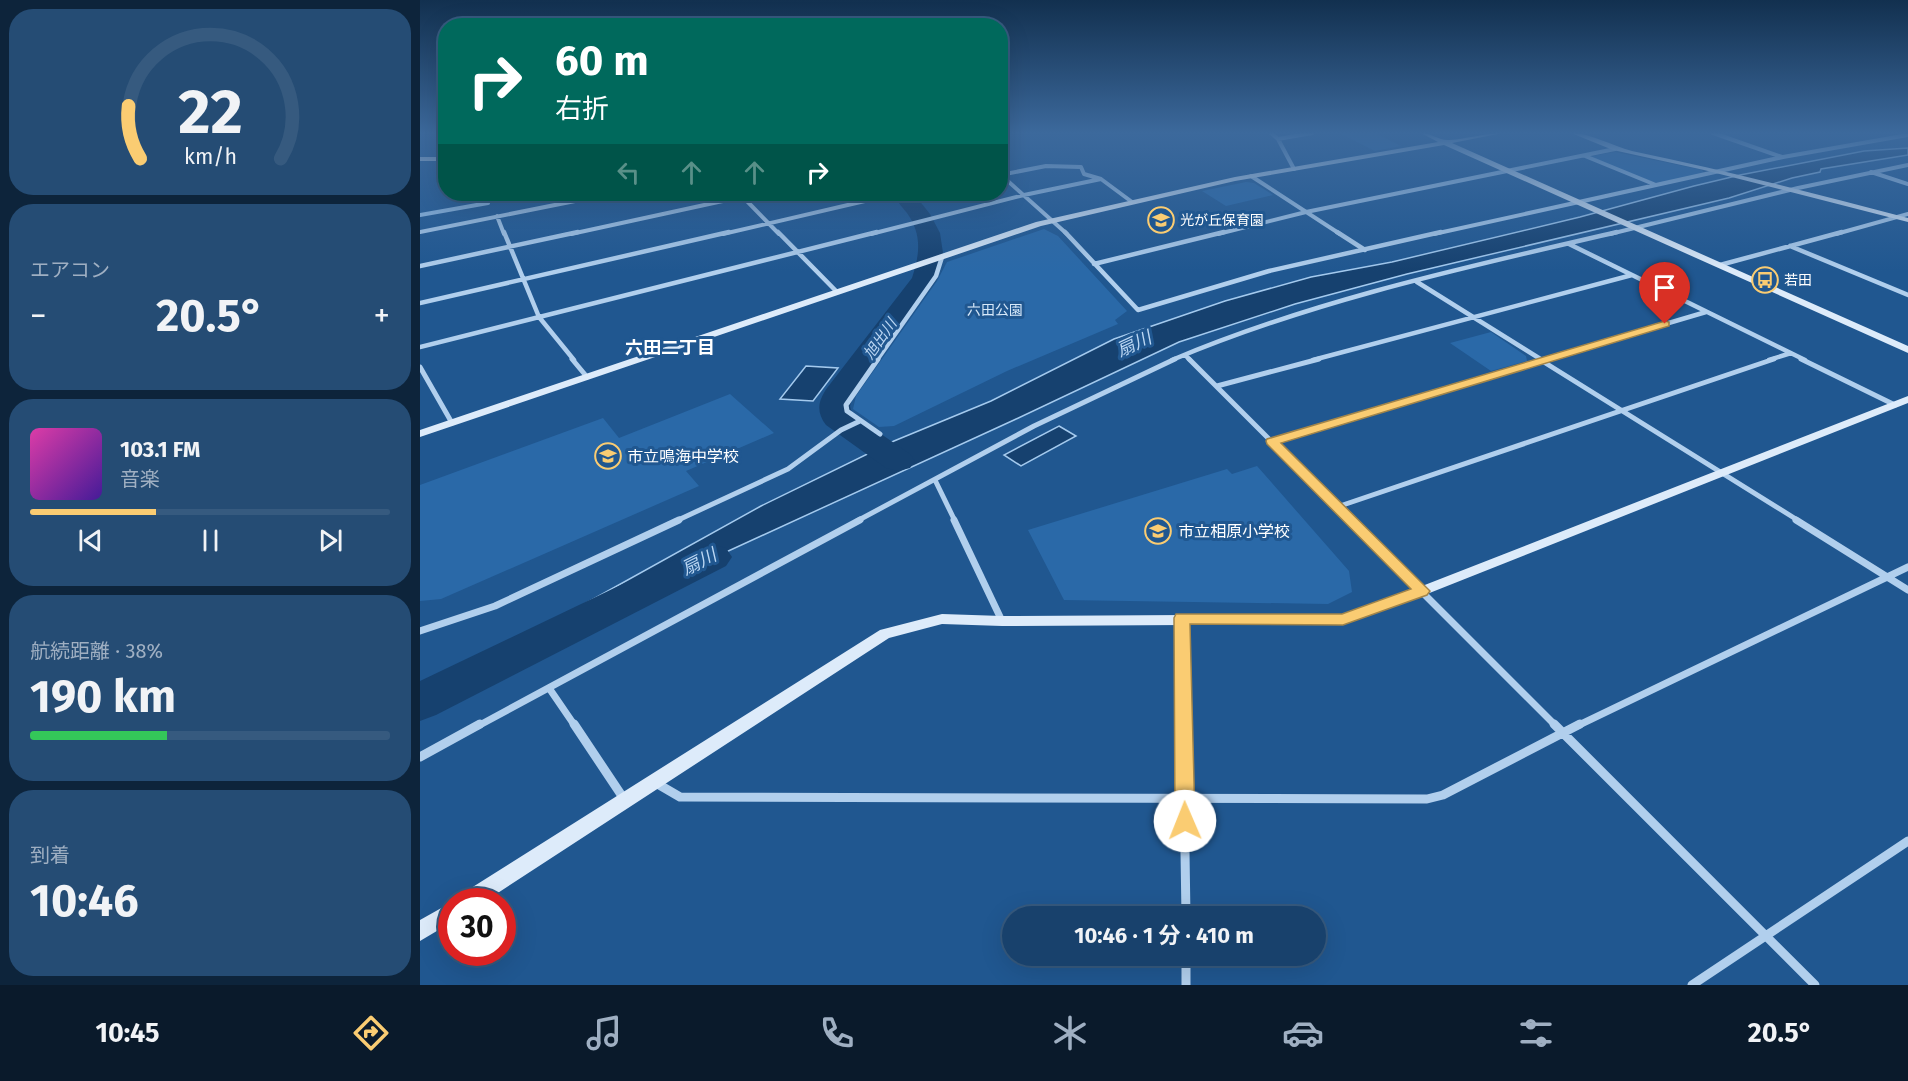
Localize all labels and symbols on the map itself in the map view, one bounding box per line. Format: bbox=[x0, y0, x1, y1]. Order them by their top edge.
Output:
school or university icon: 光が丘保育園 bbox=[1146, 205, 1176, 235]
place label: 光が丘保育園 bbox=[1180, 212, 1264, 229]
pin bbox=[1639, 262, 1690, 324]
bus stop icon: 若田 bbox=[1750, 265, 1780, 295]
place label: 若田 bbox=[1784, 272, 1812, 289]
park label: 六田公園 bbox=[967, 302, 1023, 319]
water label: 旭出川 bbox=[860, 314, 901, 363]
water label: 扇川 bbox=[1113, 326, 1157, 362]
district label: 六田二丁目 bbox=[625, 337, 715, 359]
school or university icon: 市立鳴海中学校 bbox=[593, 441, 623, 471]
place label: 市立鳴海中学校 bbox=[627, 447, 739, 466]
school or university icon: 市立相原小学校 bbox=[1143, 516, 1173, 546]
place label: 市立相原小学校 bbox=[1178, 522, 1290, 541]
water label: 扇川 bbox=[678, 543, 722, 580]
position arrow bbox=[1153, 789, 1217, 853]
speed limit sign: 30 bbox=[438, 888, 516, 966]

